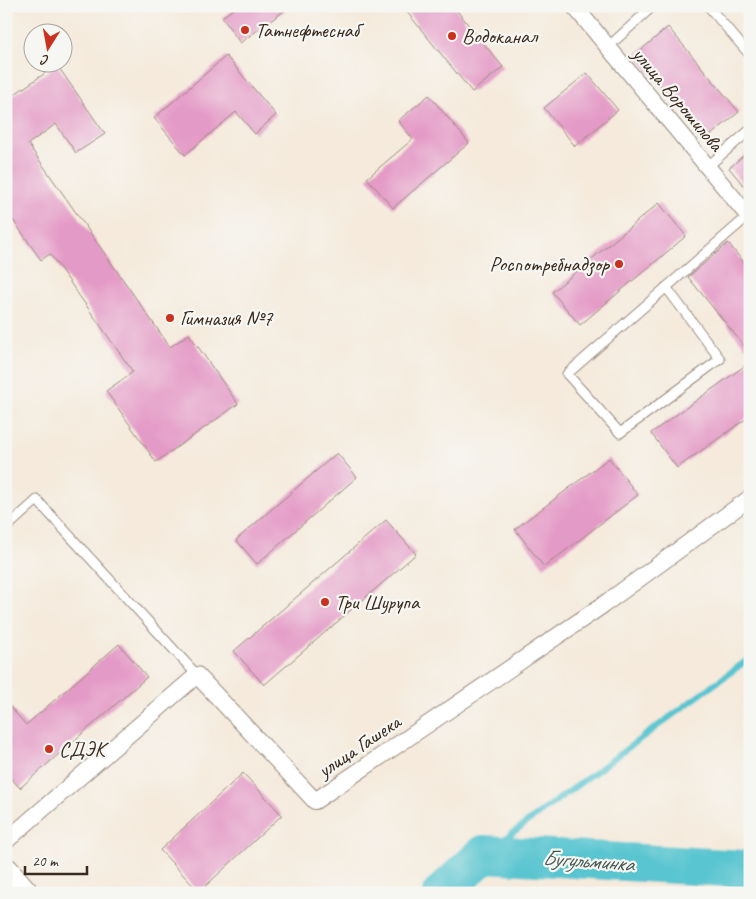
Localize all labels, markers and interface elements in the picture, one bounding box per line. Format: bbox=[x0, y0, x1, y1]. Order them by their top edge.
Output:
place label: Татнефтеснаб bbox=[255, 17, 365, 43]
north arrow bbox=[22, 22, 72, 72]
place label: Водоканал bbox=[462, 23, 539, 49]
marker: Татнефтеснаб bbox=[239, 24, 251, 36]
marker: Водоканал bbox=[446, 30, 458, 42]
street label: улица Ворошилова bbox=[626, 40, 730, 158]
text: С bbox=[39, 51, 51, 69]
place label: Роспотребнадзор bbox=[489, 251, 611, 277]
marker: Роспотребнадзор bbox=[613, 258, 625, 270]
place label: Гимназия №7 bbox=[180, 305, 274, 331]
marker: Гимназия №7 bbox=[164, 312, 176, 324]
place label: Три Шурупа bbox=[335, 589, 421, 615]
marker: Три Шурупа bbox=[319, 596, 331, 608]
street label: улица Гашека bbox=[311, 708, 407, 784]
place label: СДЭК bbox=[59, 736, 109, 762]
marker: СДЭК bbox=[43, 743, 55, 755]
scale bar bbox=[25, 844, 88, 876]
water label: Бугульминка bbox=[541, 844, 637, 878]
text: 20 m bbox=[32, 852, 59, 871]

